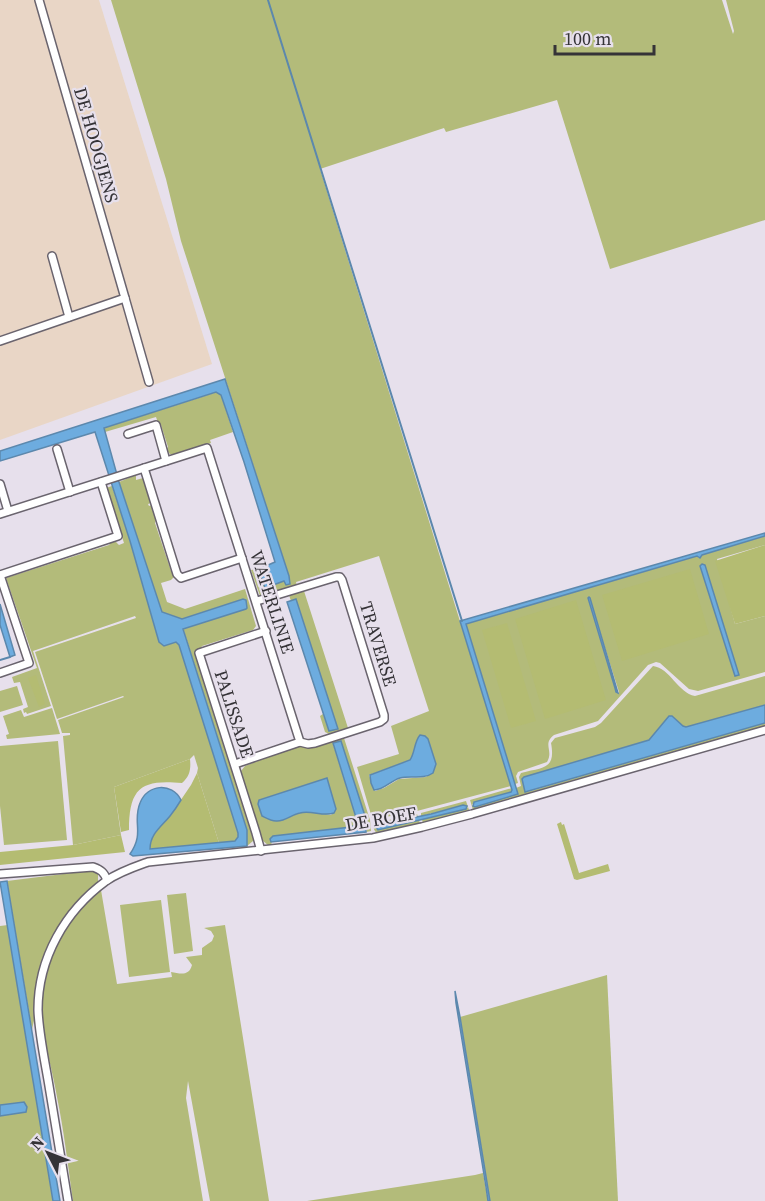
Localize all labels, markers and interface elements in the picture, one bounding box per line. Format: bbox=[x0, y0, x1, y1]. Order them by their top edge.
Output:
scale bar bbox=[555, 18, 654, 56]
text: 100 m bbox=[564, 26, 611, 51]
street label: DE HOOGJENS bbox=[68, 84, 125, 205]
street label: WATERLINIE bbox=[244, 547, 301, 657]
street label: TRAVERSE bbox=[354, 599, 403, 689]
street label: PALISSADE bbox=[209, 667, 260, 761]
street label: DE ROEF bbox=[343, 800, 419, 837]
north arrow bbox=[18, 1123, 78, 1183]
text: N bbox=[25, 1131, 49, 1155]

